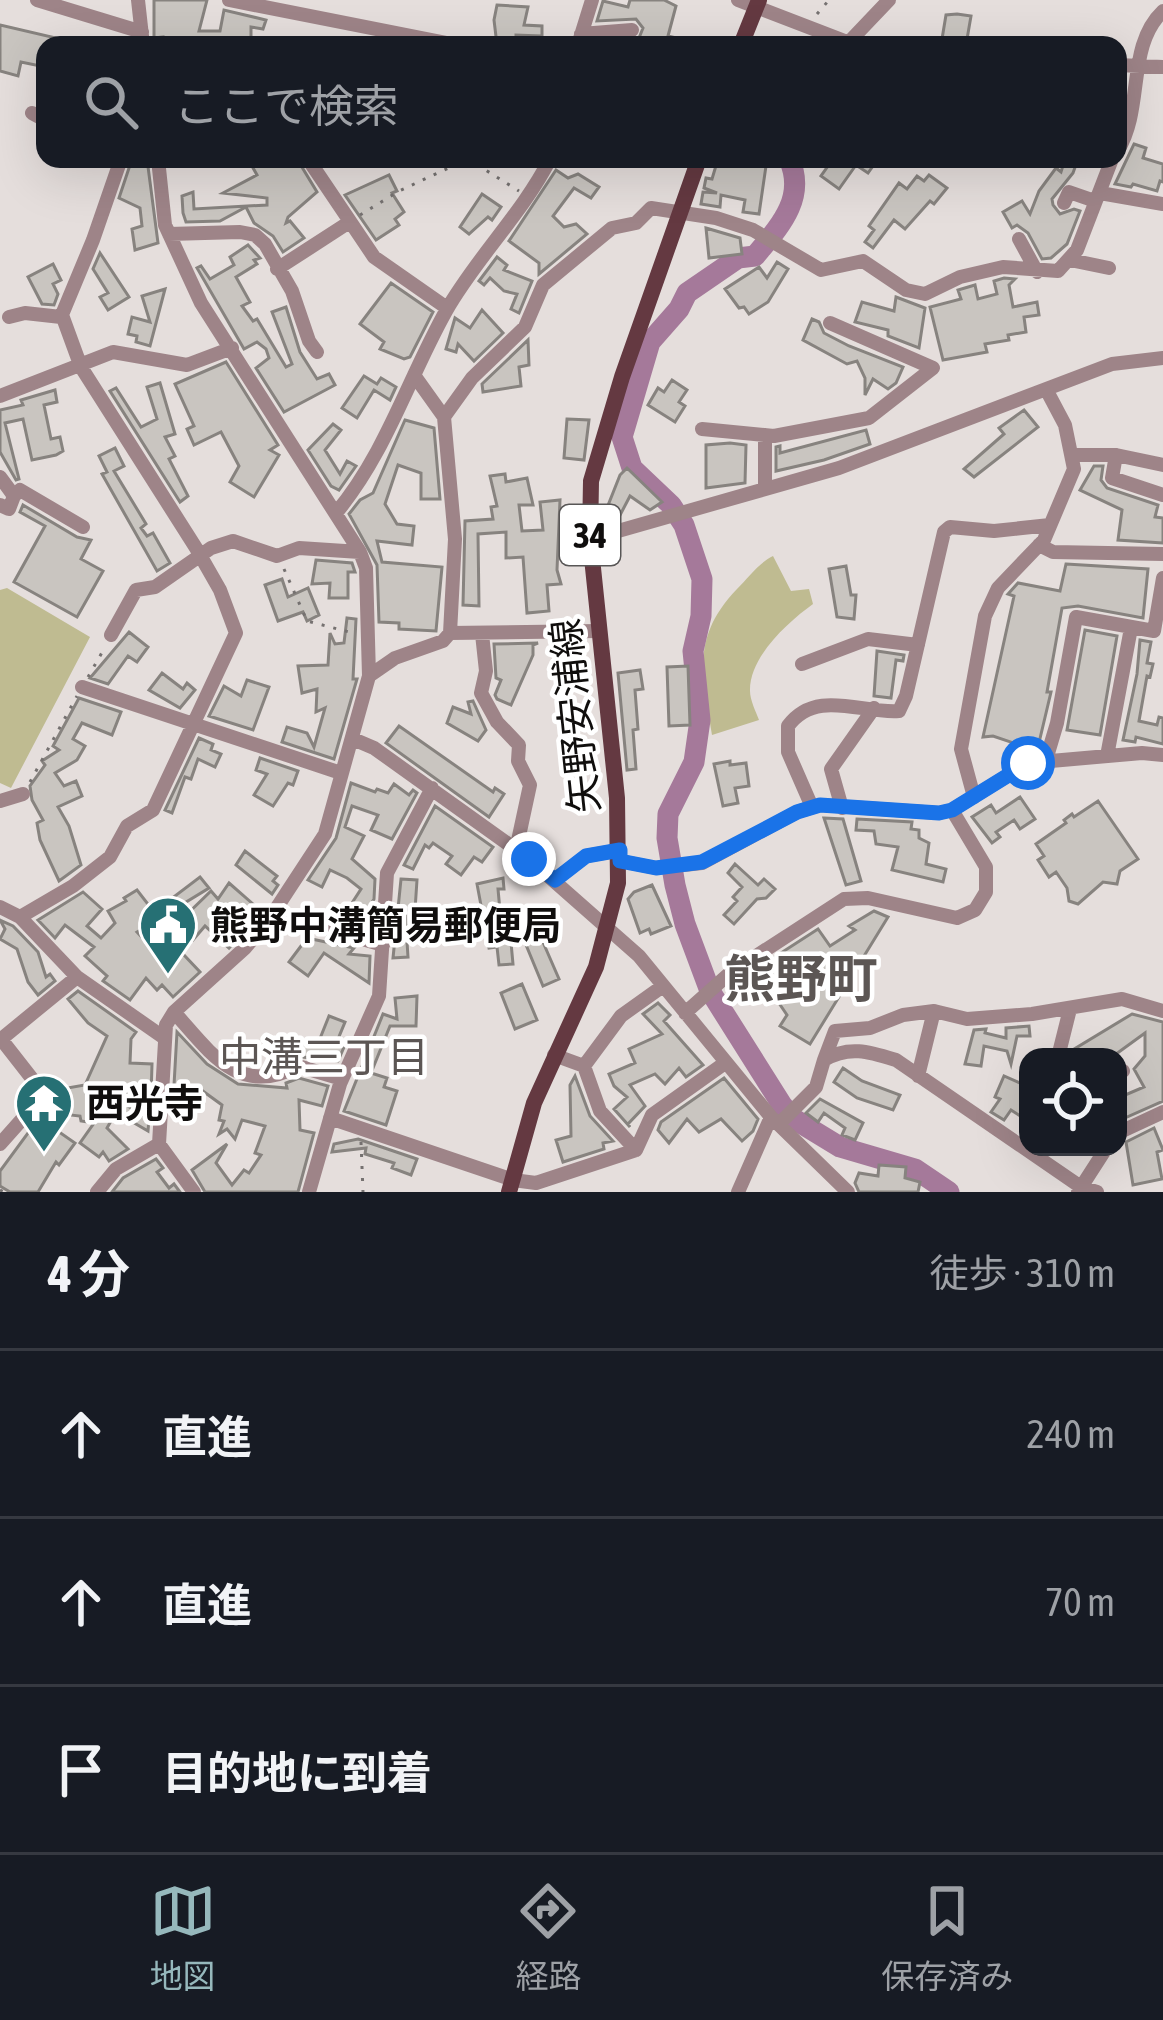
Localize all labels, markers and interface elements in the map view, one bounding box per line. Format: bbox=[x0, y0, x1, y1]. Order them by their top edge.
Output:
search box bbox=[36, 36, 1127, 168]
icon: search bbox=[78, 69, 144, 135]
text: ここで検索 bbox=[174, 80, 399, 132]
road number: 34 bbox=[560, 505, 620, 565]
street label: 矢野安浦線 bbox=[543, 617, 607, 815]
route start bbox=[1001, 736, 1055, 790]
route end bbox=[502, 832, 556, 886]
public building icon: 熊野中溝簡易郵便局 bbox=[137, 894, 199, 976]
place label: 熊野中溝簡易郵便局 bbox=[210, 903, 561, 947]
district label: 熊野町 bbox=[724, 949, 878, 1008]
district label: 中溝三丁目 bbox=[219, 1033, 429, 1081]
map controls bbox=[1019, 1048, 1127, 1156]
button: locate bbox=[1019, 1048, 1127, 1156]
temple icon: 西光寺 bbox=[13, 1072, 75, 1154]
place label: 西光寺 bbox=[86, 1081, 203, 1125]
text: 4 分 bbox=[48, 1244, 130, 1303]
text: 徒歩 · 310 m bbox=[930, 1251, 1115, 1295]
icon: ahead bbox=[48, 1401, 114, 1467]
text: 直進 bbox=[162, 1411, 252, 1463]
text: 240 m bbox=[1027, 1412, 1115, 1456]
icon: ahead bbox=[48, 1569, 114, 1635]
text: 直進 bbox=[162, 1579, 252, 1631]
text: 70 m bbox=[1045, 1580, 1115, 1624]
icon: arrive bbox=[48, 1737, 114, 1803]
text: 目的地に到着 bbox=[162, 1747, 432, 1799]
tab: 地図 bbox=[150, 1878, 216, 1998]
tab: 経路 bbox=[515, 1878, 581, 1998]
tab: 保存済み bbox=[881, 1878, 1013, 1998]

